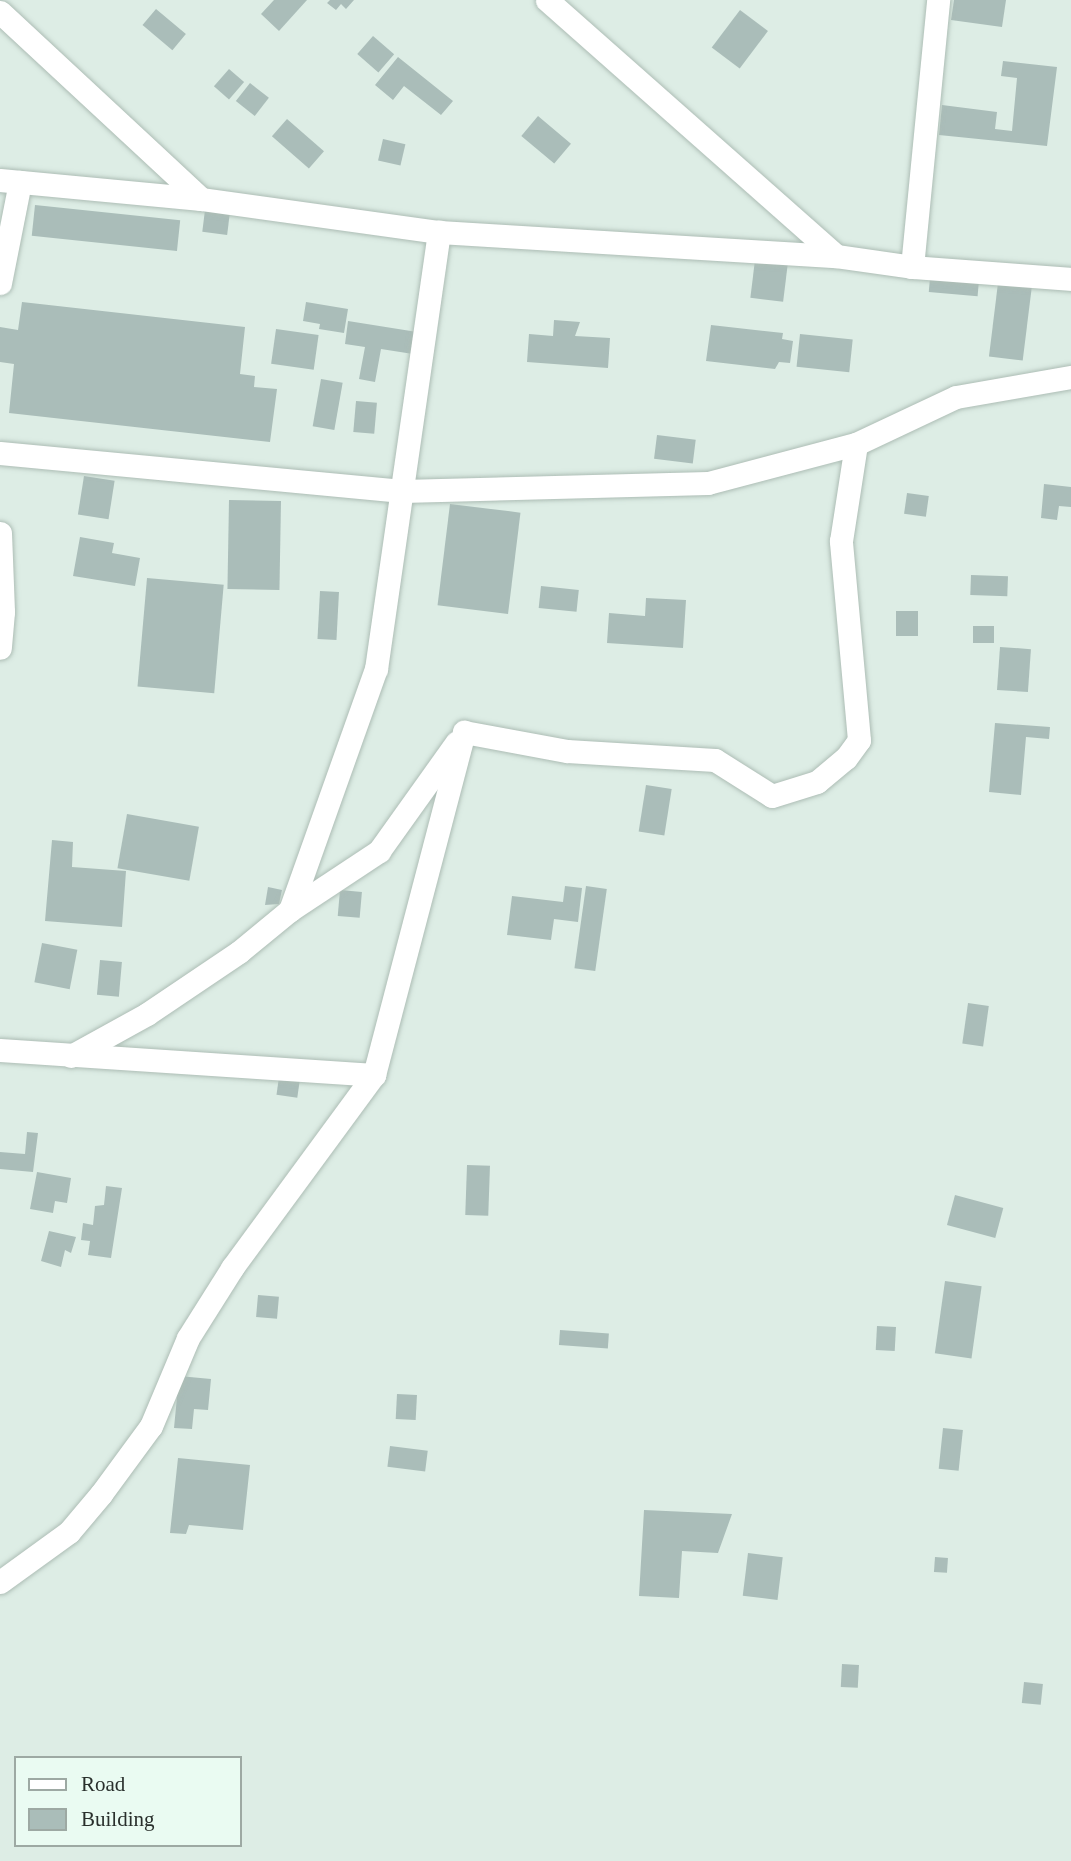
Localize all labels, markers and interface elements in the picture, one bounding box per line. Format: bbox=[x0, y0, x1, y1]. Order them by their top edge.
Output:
legend bbox=[14, 1756, 242, 1847]
text: Road bbox=[81, 1772, 125, 1796]
text: Building bbox=[81, 1807, 155, 1831]

